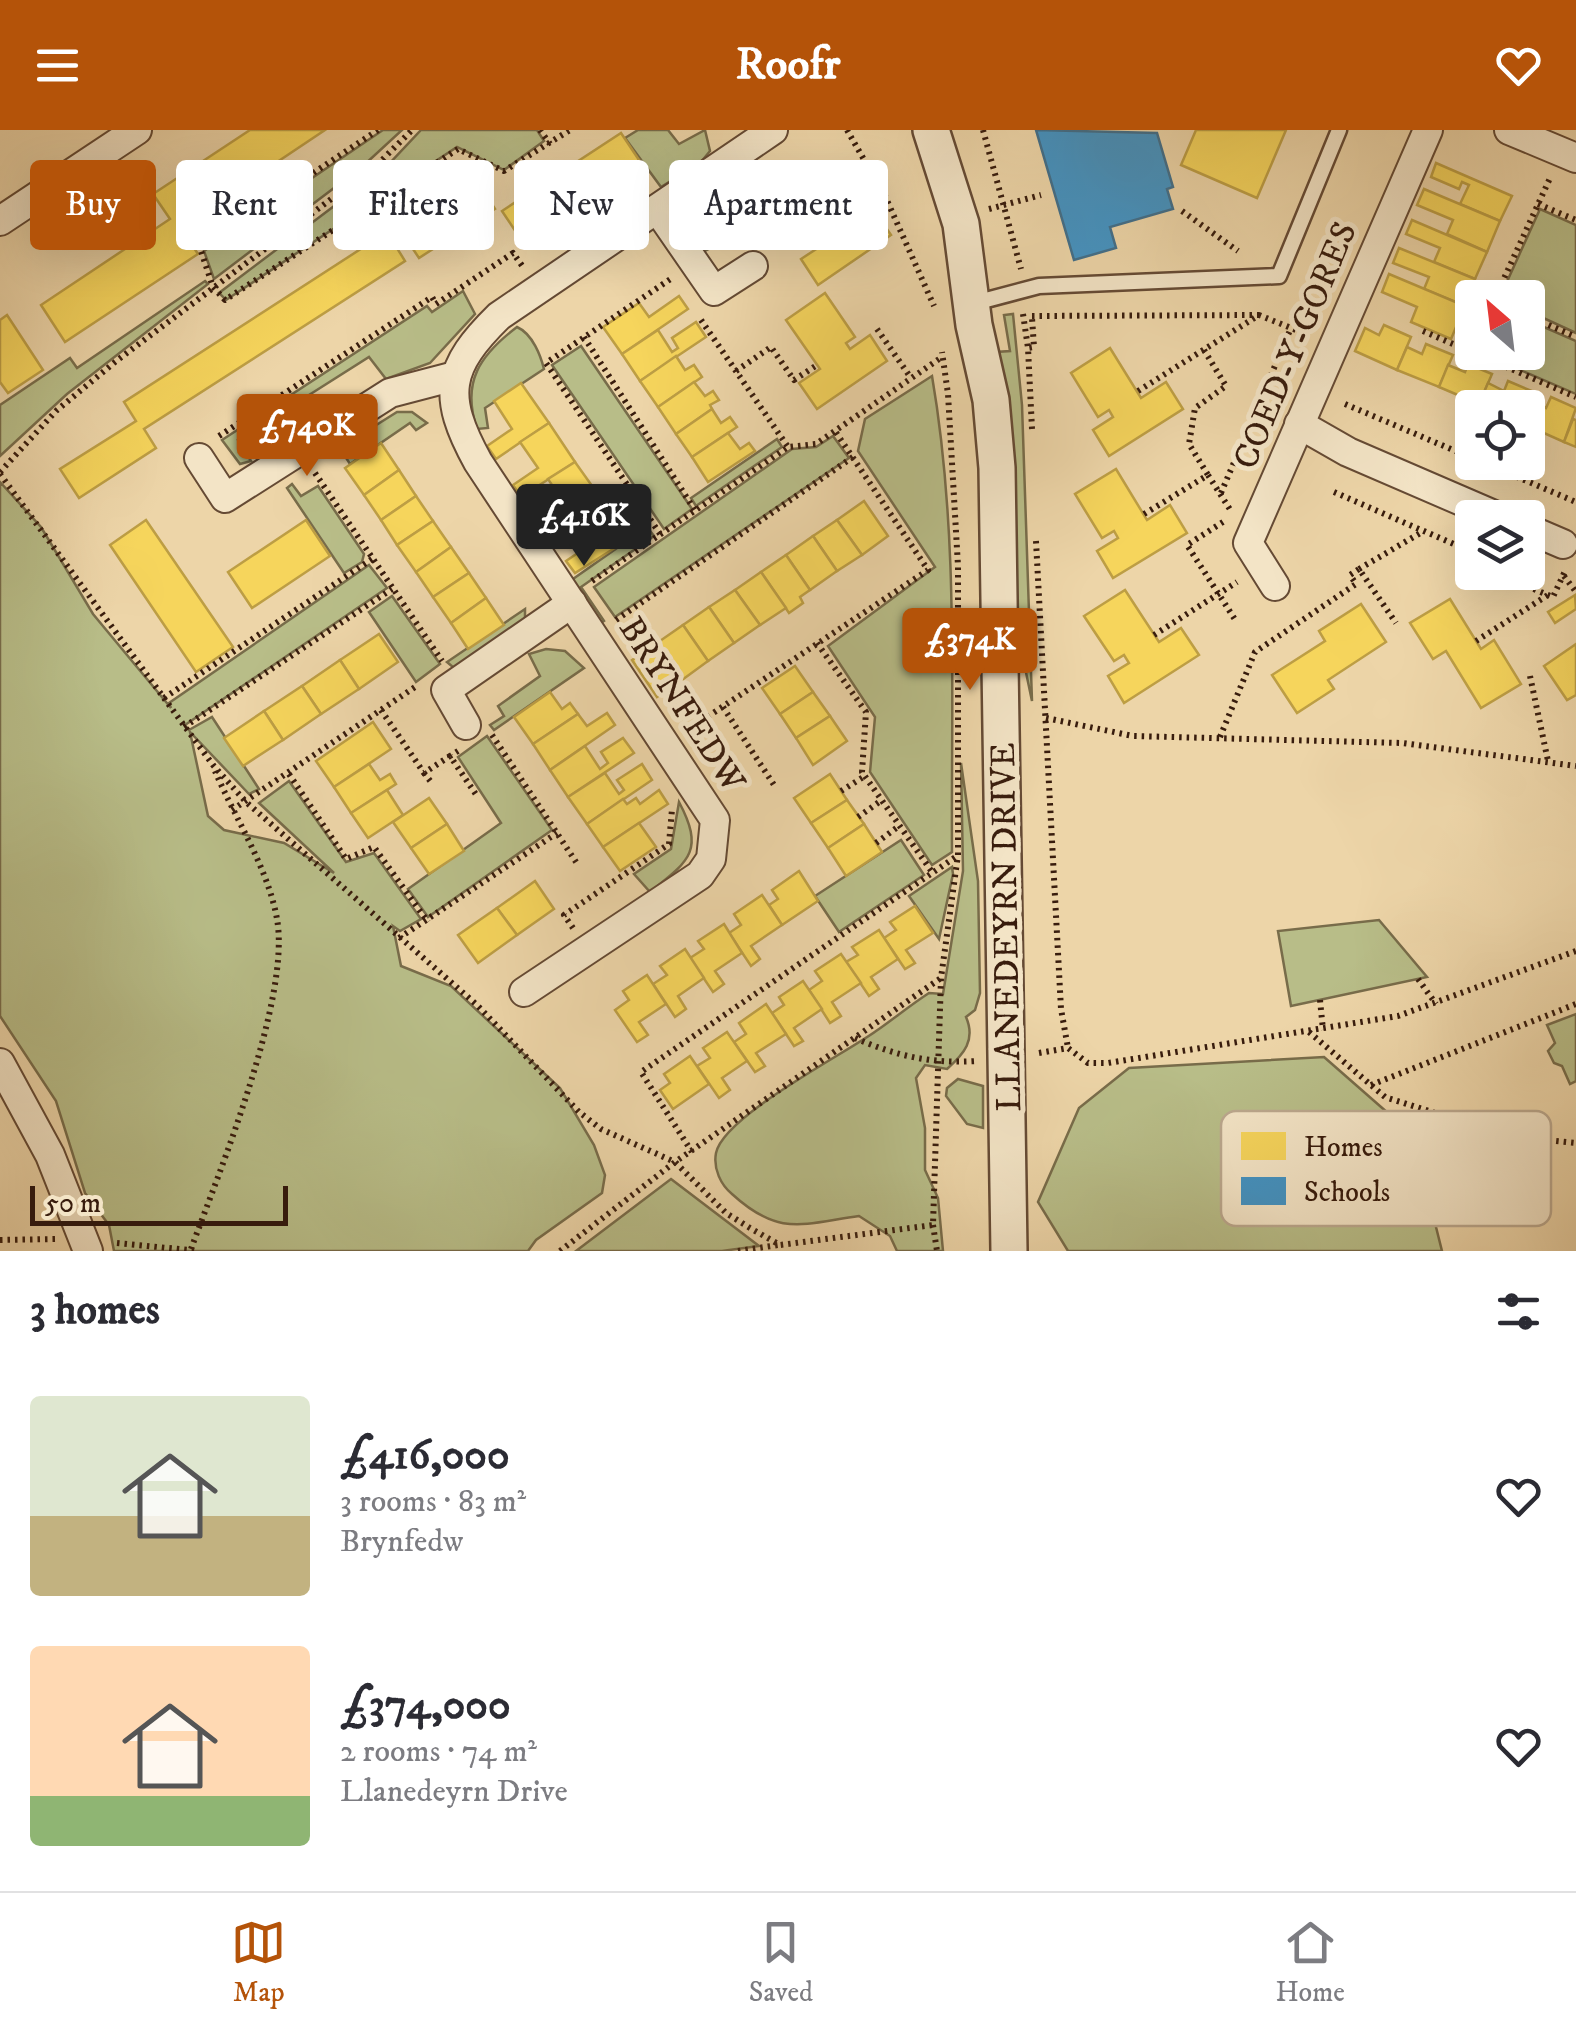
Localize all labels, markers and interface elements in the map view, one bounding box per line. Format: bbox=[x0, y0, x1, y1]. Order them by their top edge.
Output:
text: Roofr bbox=[736, 37, 840, 93]
icon: menu bbox=[30, 38, 85, 93]
icon: heart bbox=[1491, 38, 1546, 93]
chip: Buy bbox=[30, 160, 156, 250]
chip: Rent bbox=[176, 160, 313, 250]
chip: Filters bbox=[333, 160, 494, 250]
chip: New bbox=[514, 160, 649, 250]
chip: Apartment bbox=[669, 160, 888, 250]
street label: COED-Y-GORES bbox=[1224, 216, 1368, 476]
north arrow bbox=[1455, 280, 1545, 370]
map controls bbox=[1455, 280, 1545, 590]
button: locate bbox=[1455, 390, 1545, 480]
pin: £740K bbox=[237, 394, 377, 479]
text: £740K bbox=[259, 406, 355, 446]
pin: £416K bbox=[514, 484, 654, 569]
text: £416K bbox=[538, 496, 630, 536]
button: layers bbox=[1455, 500, 1545, 590]
pin: £374K bbox=[900, 608, 1040, 693]
street label: BRYNFEDW bbox=[608, 609, 755, 802]
text: £374K bbox=[924, 620, 1016, 660]
street label: LLANEDEYRN DRIVE bbox=[982, 742, 1032, 1112]
legend bbox=[1221, 1111, 1551, 1226]
text: Homes bbox=[1304, 1130, 1383, 1165]
text: Schools bbox=[1304, 1175, 1390, 1210]
scale bar bbox=[30, 1181, 288, 1226]
text: 50 m bbox=[45, 1186, 101, 1221]
icon: filters bbox=[1491, 1284, 1546, 1339]
text: 3 homes bbox=[30, 1285, 160, 1337]
text: £416,000 bbox=[340, 1430, 510, 1482]
icon: home bbox=[110, 1436, 230, 1556]
icon: heart bbox=[1491, 1469, 1546, 1524]
text: 3 rooms · 83 m² bbox=[340, 1482, 526, 1522]
text: Brynfedw bbox=[340, 1522, 463, 1562]
text: £374,000 bbox=[340, 1680, 510, 1732]
icon: home bbox=[110, 1686, 230, 1806]
icon: heart bbox=[1491, 1719, 1546, 1774]
text: 2 rooms · 74 m² bbox=[340, 1732, 537, 1772]
text: Llanedeyrn Drive bbox=[340, 1772, 568, 1812]
tab: Map bbox=[231, 1915, 286, 2010]
tab: Saved bbox=[749, 1915, 813, 2010]
tab: Home bbox=[1276, 1915, 1345, 2010]

